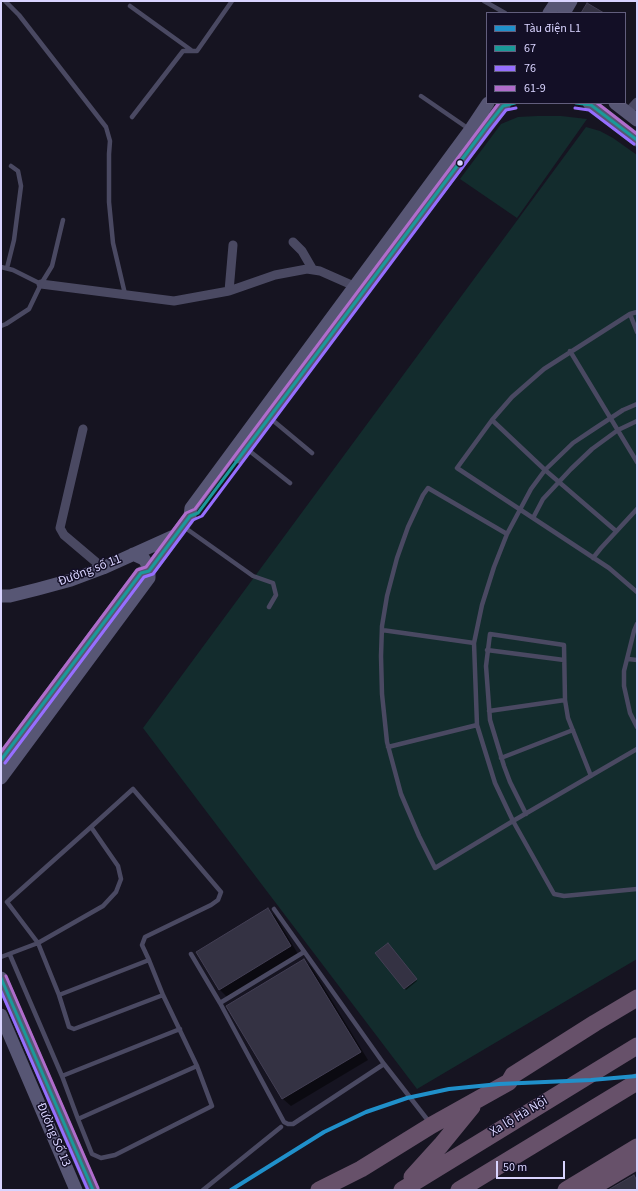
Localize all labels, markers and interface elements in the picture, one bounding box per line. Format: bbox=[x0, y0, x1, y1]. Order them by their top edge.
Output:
legend bbox=[486, 12, 626, 104]
text: Tàu điện L1 bbox=[524, 20, 581, 37]
text: 67 bbox=[524, 40, 536, 57]
text: 76 bbox=[524, 60, 536, 77]
text: 61-9 bbox=[524, 80, 546, 97]
unlabelled marker bbox=[455, 158, 465, 168]
street label: Đường số 11 bbox=[56, 552, 124, 590]
street label: Xa lộ Hà Nội bbox=[487, 1094, 551, 1140]
street label: Đường Số 13 bbox=[33, 1101, 73, 1169]
scale bar bbox=[498, 1153, 567, 1179]
text: 50 m bbox=[503, 1159, 527, 1176]

